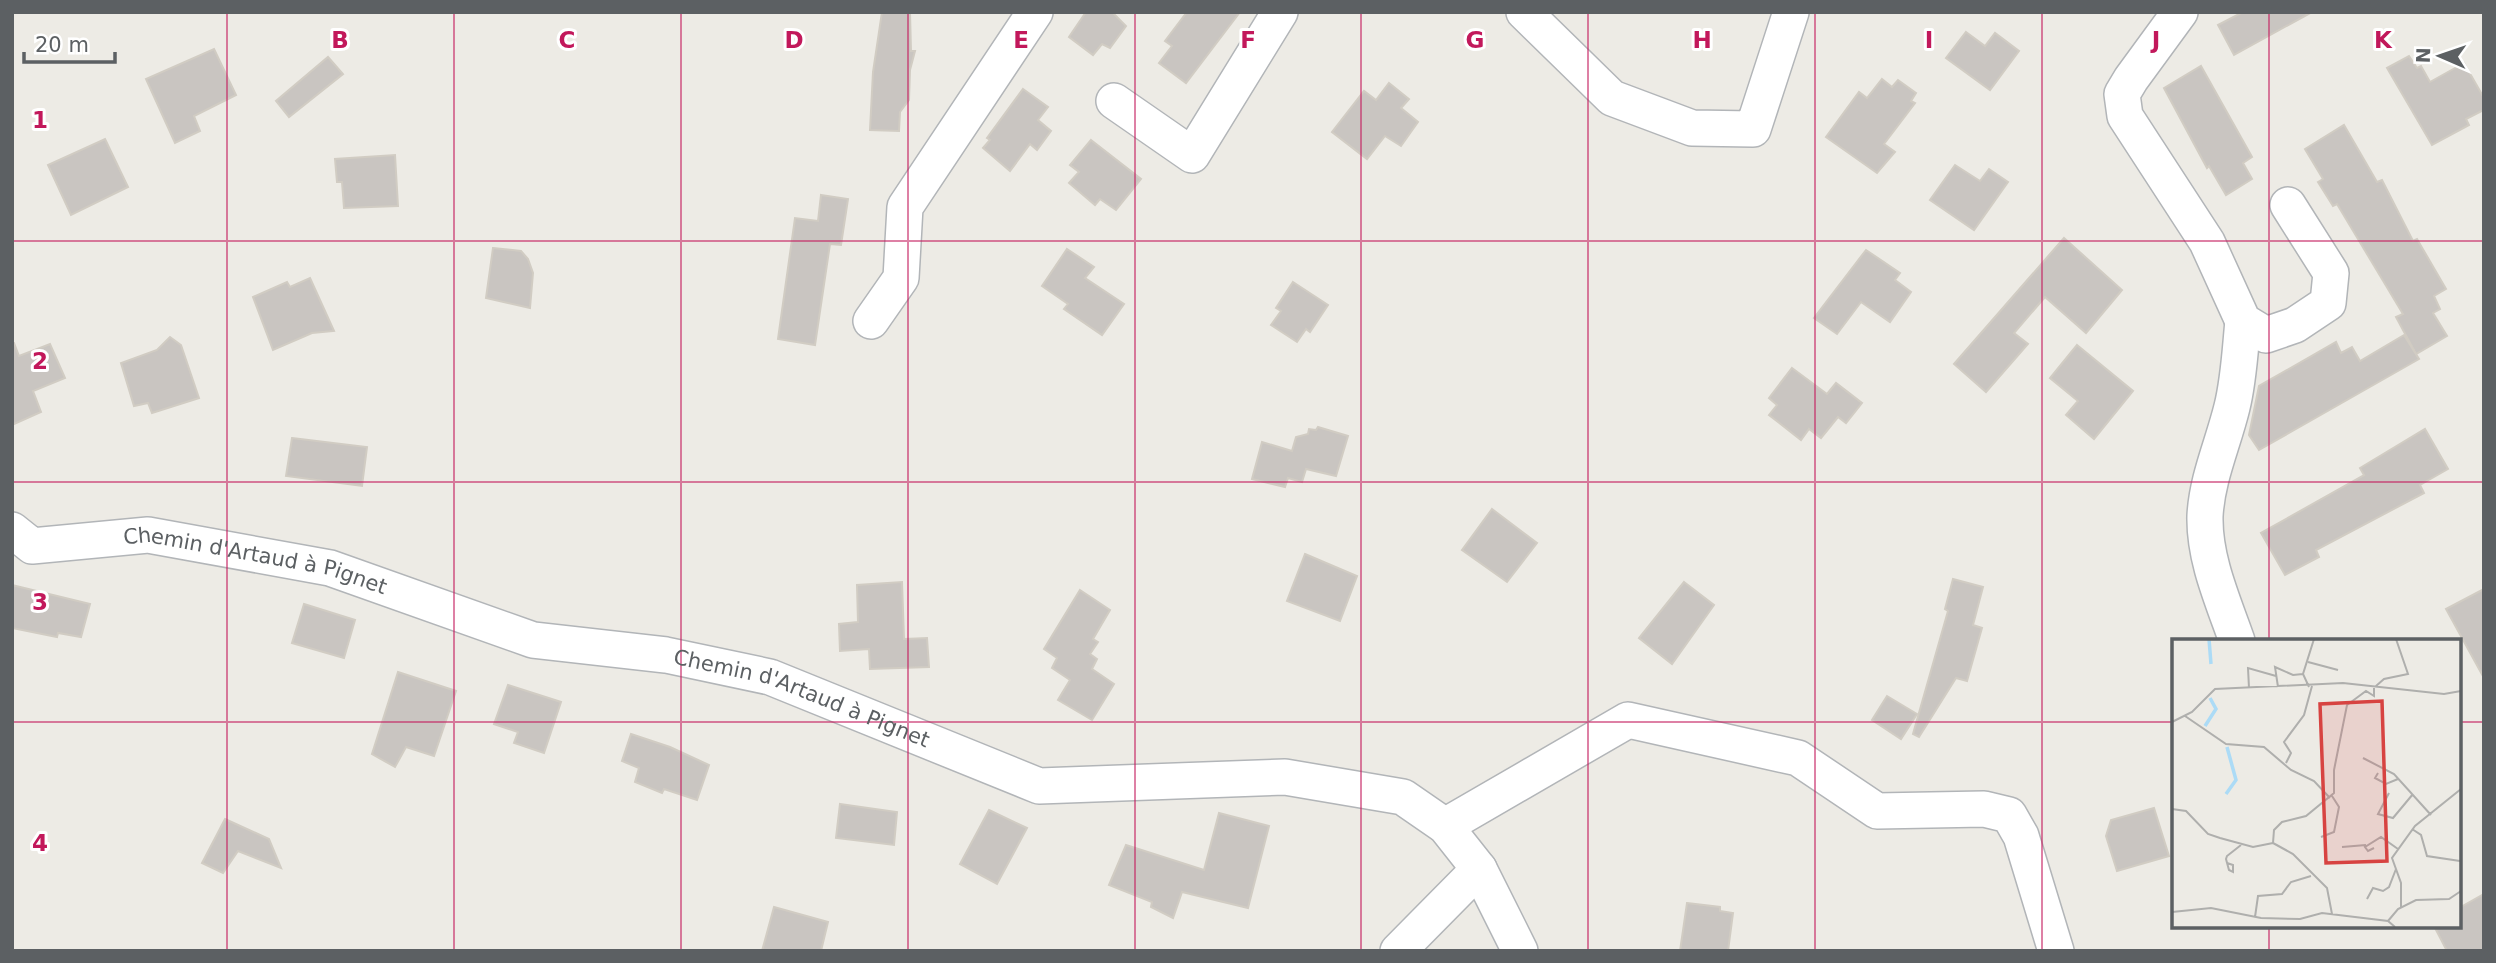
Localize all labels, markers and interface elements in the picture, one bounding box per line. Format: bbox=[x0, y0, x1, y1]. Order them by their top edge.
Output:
scale bar bbox=[24, 21, 116, 65]
north arrow bbox=[2405, 21, 2475, 91]
text: B bbox=[331, 27, 349, 53]
text: C bbox=[559, 27, 575, 53]
text: D bbox=[784, 27, 804, 53]
text: E bbox=[1013, 27, 1029, 53]
text: F bbox=[1240, 27, 1256, 53]
text: G bbox=[1466, 27, 1484, 53]
text: H bbox=[1692, 27, 1712, 53]
text: I bbox=[1925, 27, 1933, 53]
text: J bbox=[2150, 27, 2160, 53]
text: K bbox=[2374, 27, 2393, 53]
text: 20 m bbox=[35, 33, 89, 57]
text: N bbox=[2412, 47, 2434, 64]
text: 1 bbox=[32, 107, 48, 133]
text: 2 bbox=[32, 348, 48, 374]
street label: Chemin d'Artaud à Pignet bbox=[122, 523, 390, 599]
text: 3 bbox=[32, 589, 48, 615]
inset map bbox=[2172, 639, 2461, 928]
street label: Chemin d'Artaud à Pignet bbox=[671, 645, 933, 752]
text: 4 bbox=[32, 830, 48, 856]

